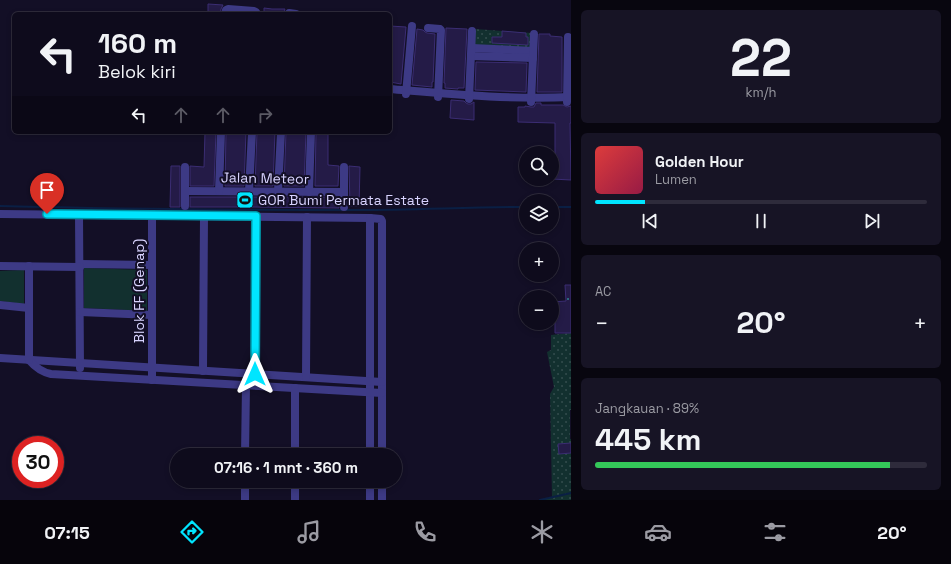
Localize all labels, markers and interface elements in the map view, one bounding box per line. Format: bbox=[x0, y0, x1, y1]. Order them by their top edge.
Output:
text: 160 m bbox=[98, 25, 177, 61]
text: 22 bbox=[730, 25, 792, 91]
icon: left bbox=[32, 28, 84, 80]
text: Belok kiri bbox=[98, 60, 176, 83]
text: km/h bbox=[746, 84, 776, 101]
icon: left bbox=[128, 104, 150, 126]
icon: ahead bbox=[170, 104, 192, 126]
icon: ahead bbox=[212, 104, 234, 126]
icon: right bbox=[254, 104, 276, 126]
map controls bbox=[519, 146, 559, 330]
button: search bbox=[519, 146, 559, 186]
text: Golden Hour bbox=[655, 152, 744, 171]
street label: Jalan Meteor bbox=[221, 168, 309, 188]
text: Lumen bbox=[655, 171, 697, 188]
pin bbox=[30, 173, 64, 214]
icon: arrive bbox=[36, 179, 58, 201]
sports icon: GOR Bumi Permata Estate bbox=[235, 190, 255, 210]
place label: GOR Bumi Permata Estate bbox=[258, 191, 429, 209]
button: layers bbox=[519, 194, 559, 234]
icon: previous bbox=[639, 210, 661, 232]
icon: pause bbox=[750, 210, 772, 232]
icon: next bbox=[861, 210, 883, 232]
street label: Blok FF (Genap) bbox=[130, 239, 148, 343]
button: + bbox=[519, 242, 559, 282]
text: AC bbox=[595, 283, 611, 300]
button: − bbox=[519, 290, 559, 330]
text: 20° bbox=[736, 303, 786, 342]
text: − bbox=[595, 309, 609, 337]
text: + bbox=[913, 309, 927, 337]
position arrow bbox=[234, 353, 276, 395]
text: Jangkauan · 89% bbox=[595, 400, 699, 417]
text: 445 km bbox=[595, 420, 701, 459]
speed limit sign: 30 bbox=[12, 436, 64, 488]
text: 07:16 · 1 mnt · 360 m bbox=[214, 458, 358, 477]
icon: directions bbox=[178, 518, 206, 546]
icon: music bbox=[295, 518, 323, 546]
icon: phone bbox=[411, 518, 439, 546]
icon: climate bbox=[528, 518, 556, 546]
icon: car bbox=[644, 518, 672, 546]
icon: filters bbox=[761, 518, 789, 546]
text: 07:15 bbox=[44, 521, 90, 544]
text: 20° bbox=[877, 521, 907, 544]

